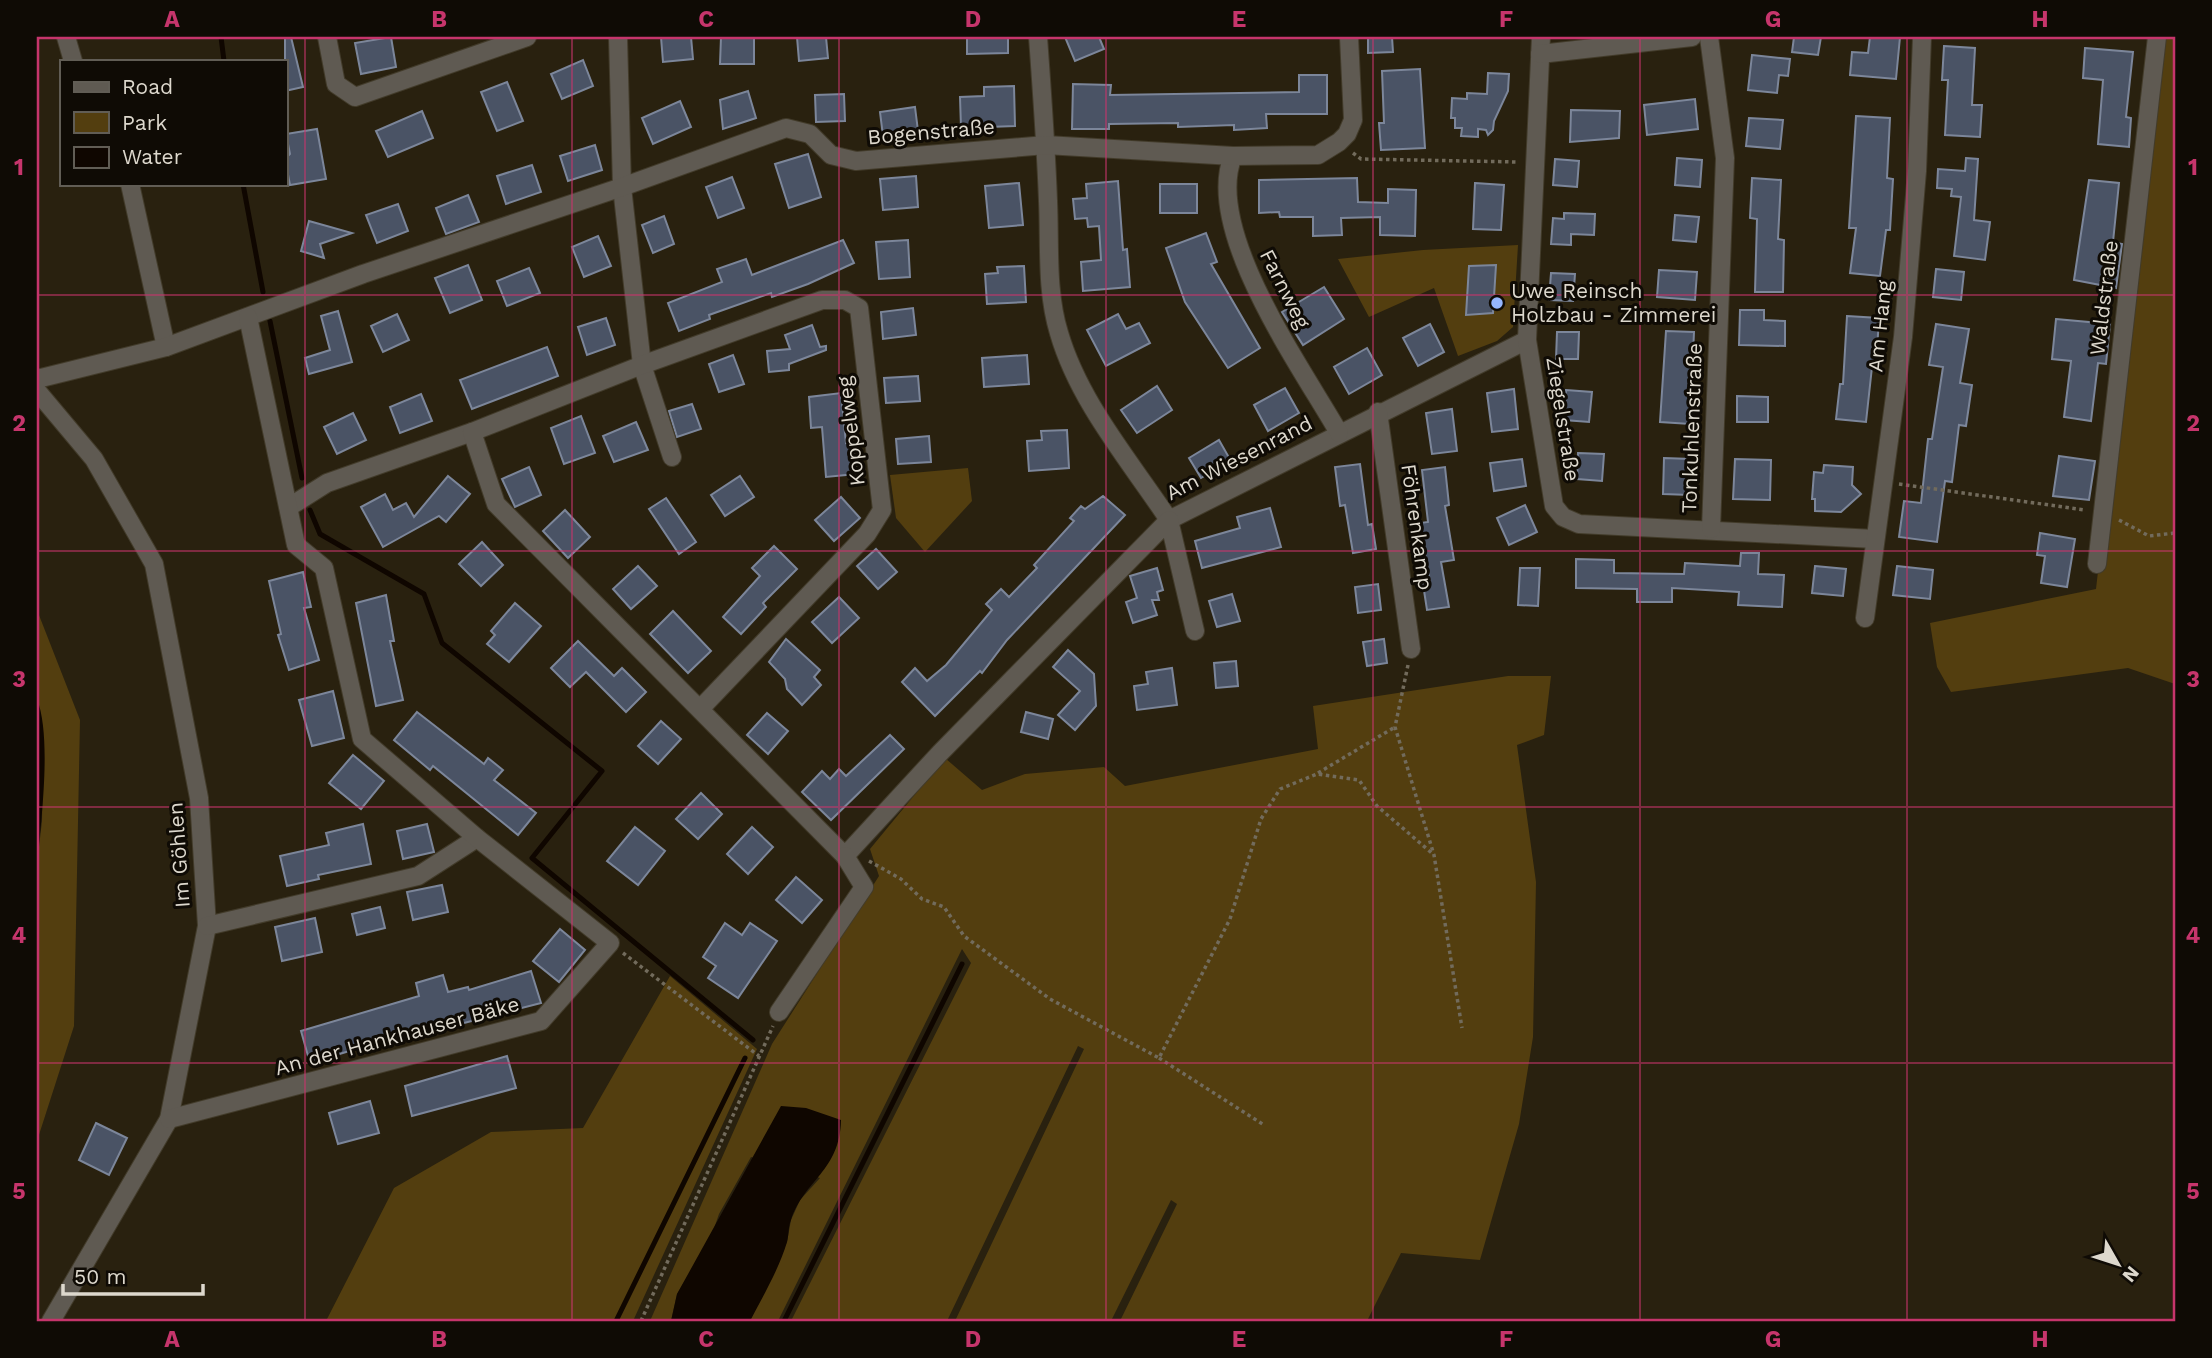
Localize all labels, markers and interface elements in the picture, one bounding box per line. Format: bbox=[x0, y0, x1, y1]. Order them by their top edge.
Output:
text: A bbox=[164, 6, 180, 33]
text: B bbox=[431, 6, 447, 33]
text: C bbox=[698, 6, 714, 33]
text: D bbox=[965, 6, 981, 33]
text: E bbox=[1232, 6, 1246, 33]
text: F bbox=[1499, 6, 1513, 33]
text: G bbox=[1765, 6, 1781, 33]
text: H bbox=[2031, 6, 2049, 33]
legend bbox=[60, 60, 287, 186]
text: Road bbox=[122, 74, 173, 99]
text: Park bbox=[122, 110, 167, 135]
street label: Bogenstraße bbox=[866, 113, 996, 150]
text: Water bbox=[122, 144, 183, 169]
text: 1 bbox=[14, 154, 24, 181]
text: 1 bbox=[2188, 154, 2198, 181]
street label: Waldstraße bbox=[2084, 239, 2123, 357]
street label: Farnweg bbox=[1255, 245, 1316, 333]
place label: Uwe Reinsch Holzbau - Zimmerei bbox=[1511, 278, 1716, 327]
street label: Am Hang bbox=[1862, 278, 1897, 373]
marker: Uwe Reinsch Holzbau - Zimmerei bbox=[1489, 295, 1505, 311]
street label: Tonkuhlenstraße bbox=[1676, 342, 1707, 514]
street label: Ziegelstraße bbox=[1541, 355, 1586, 483]
street label: Koppelweg bbox=[831, 374, 870, 487]
text: 2 bbox=[12, 410, 26, 437]
street label: Am Wiesenrand bbox=[1161, 410, 1316, 505]
text: 2 bbox=[2186, 410, 2200, 437]
street label: Föhrenkamp bbox=[1396, 462, 1439, 592]
text: 3 bbox=[12, 666, 26, 693]
text: 3 bbox=[2186, 666, 2200, 693]
street label: Im Göhlen bbox=[162, 801, 195, 909]
text: 4 bbox=[12, 922, 27, 949]
text: 4 bbox=[2186, 922, 2201, 949]
street label: An der Hankhauser Bäke bbox=[272, 991, 522, 1080]
text: 5 bbox=[12, 1178, 26, 1205]
text: 5 bbox=[2186, 1178, 2200, 1205]
north arrow bbox=[2082, 1228, 2152, 1298]
scale bar bbox=[63, 1253, 203, 1297]
text: N bbox=[2117, 1262, 2144, 1287]
text: 50 m bbox=[74, 1264, 126, 1289]
text: A bbox=[164, 1326, 180, 1353]
text: B bbox=[431, 1326, 447, 1353]
text: C bbox=[698, 1326, 714, 1353]
text: D bbox=[965, 1326, 981, 1353]
text: E bbox=[1232, 1326, 1246, 1353]
text: F bbox=[1499, 1326, 1513, 1353]
text: G bbox=[1765, 1326, 1781, 1353]
text: H bbox=[2031, 1326, 2049, 1353]

